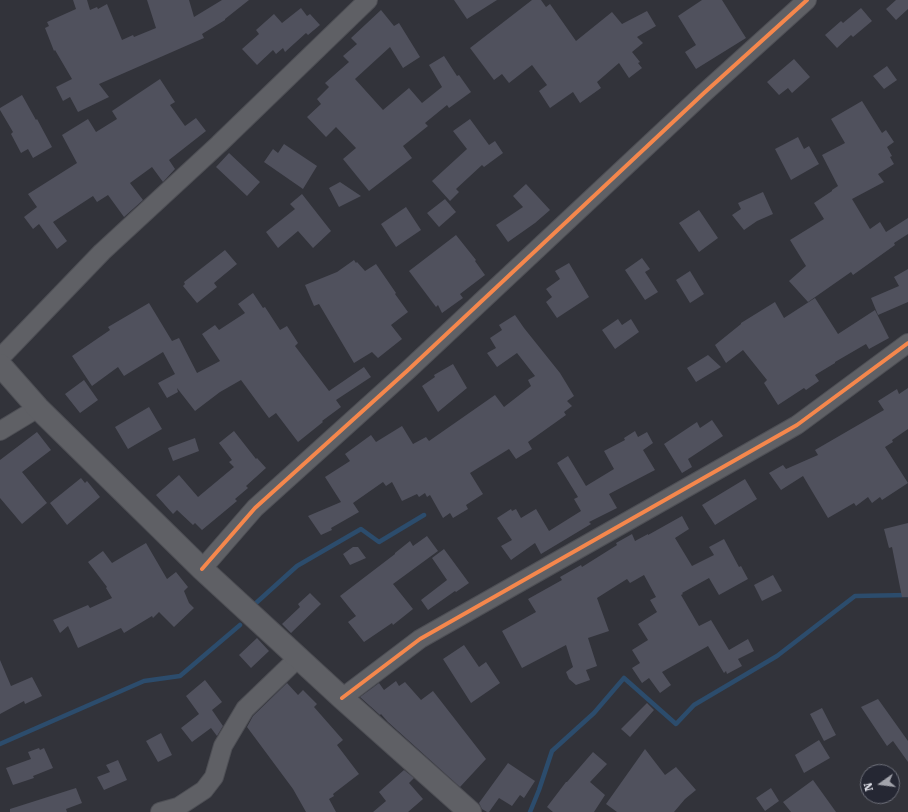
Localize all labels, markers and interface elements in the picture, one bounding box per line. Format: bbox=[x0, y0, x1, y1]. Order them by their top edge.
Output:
north arrow bbox=[860, 764, 900, 804]
text: N bbox=[862, 781, 876, 792]

